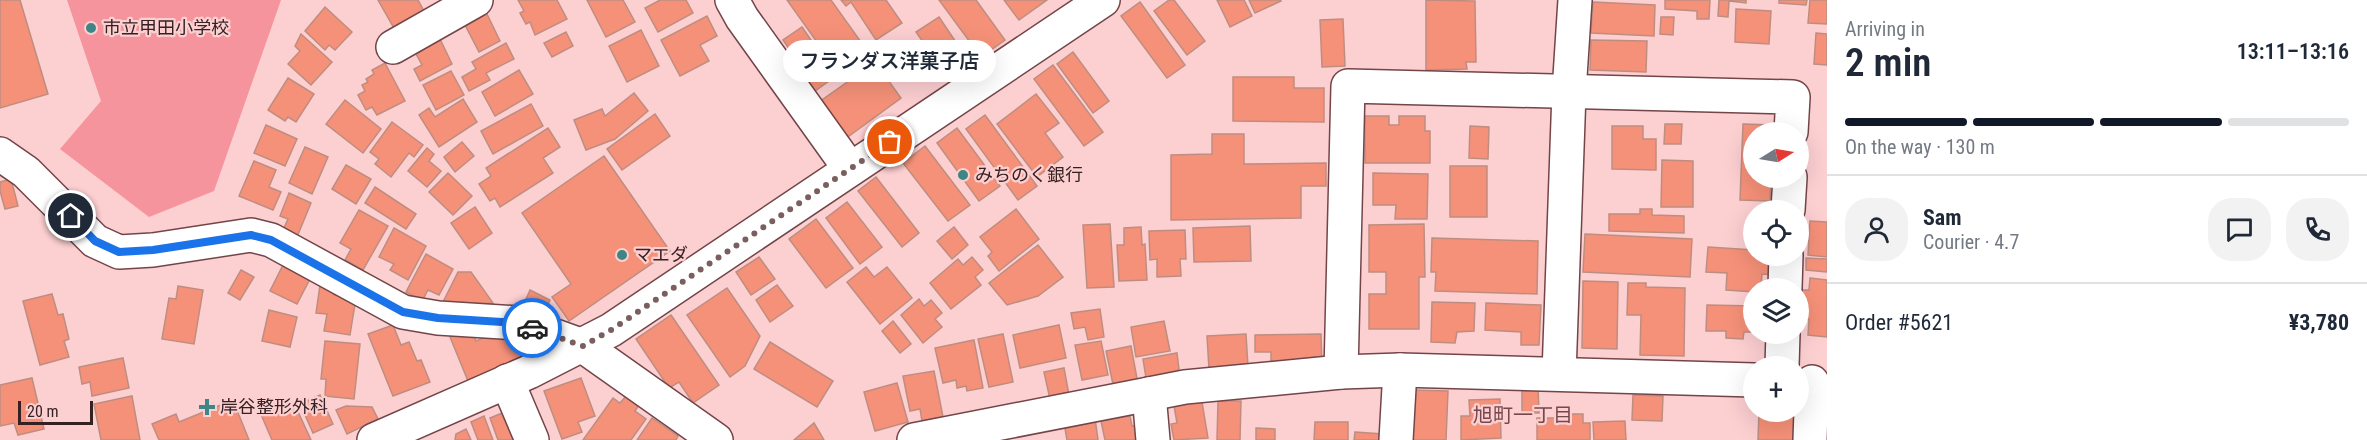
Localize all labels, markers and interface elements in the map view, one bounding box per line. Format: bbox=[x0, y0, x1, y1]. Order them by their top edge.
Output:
place label: 市立甲田小学校 bbox=[103, 17, 229, 38]
text: Arriving in bbox=[1845, 17, 1925, 41]
marker: 市立甲田小学校 bbox=[84, 21, 98, 35]
text: 13:11–13:16 bbox=[2237, 39, 2349, 64]
callout: フランダス洋菓子店 bbox=[784, 40, 996, 82]
text: 2 min bbox=[1845, 40, 1931, 86]
text: フランダス洋菓子店 bbox=[800, 49, 980, 73]
pin bbox=[864, 116, 915, 167]
north arrow bbox=[1743, 122, 1809, 188]
map controls bbox=[1743, 122, 1809, 422]
icon: bag bbox=[873, 125, 906, 158]
text: On the way · 130 m bbox=[1845, 135, 1995, 159]
place label: みちのく銀行 bbox=[975, 164, 1083, 185]
marker: みちのく銀行 bbox=[956, 168, 970, 182]
pin bbox=[45, 190, 96, 241]
button: person bbox=[1845, 198, 1908, 261]
button: chat bbox=[2208, 198, 2271, 261]
button: phone bbox=[2286, 198, 2349, 261]
icon: home bbox=[54, 199, 87, 232]
button: locate bbox=[1743, 200, 1809, 266]
text: Sam bbox=[1923, 205, 1962, 230]
text: Courier · 4.7 bbox=[1923, 230, 2019, 254]
place label: マエダ bbox=[634, 244, 688, 265]
marker: マエダ bbox=[615, 248, 629, 262]
button: layers bbox=[1743, 278, 1809, 344]
courier bbox=[502, 298, 562, 358]
text: Order #5621 bbox=[1845, 310, 1953, 335]
text: ¥3,780 bbox=[2289, 310, 2349, 335]
icon: car bbox=[516, 312, 549, 345]
button: + bbox=[1743, 356, 1809, 422]
place label: 岸谷整形外科 bbox=[220, 396, 328, 417]
scale bar bbox=[18, 398, 93, 426]
marker: 岸谷整形外科 bbox=[198, 398, 216, 416]
text: 20 m bbox=[27, 402, 59, 421]
district label: 旭町一丁目 bbox=[1473, 403, 1573, 427]

